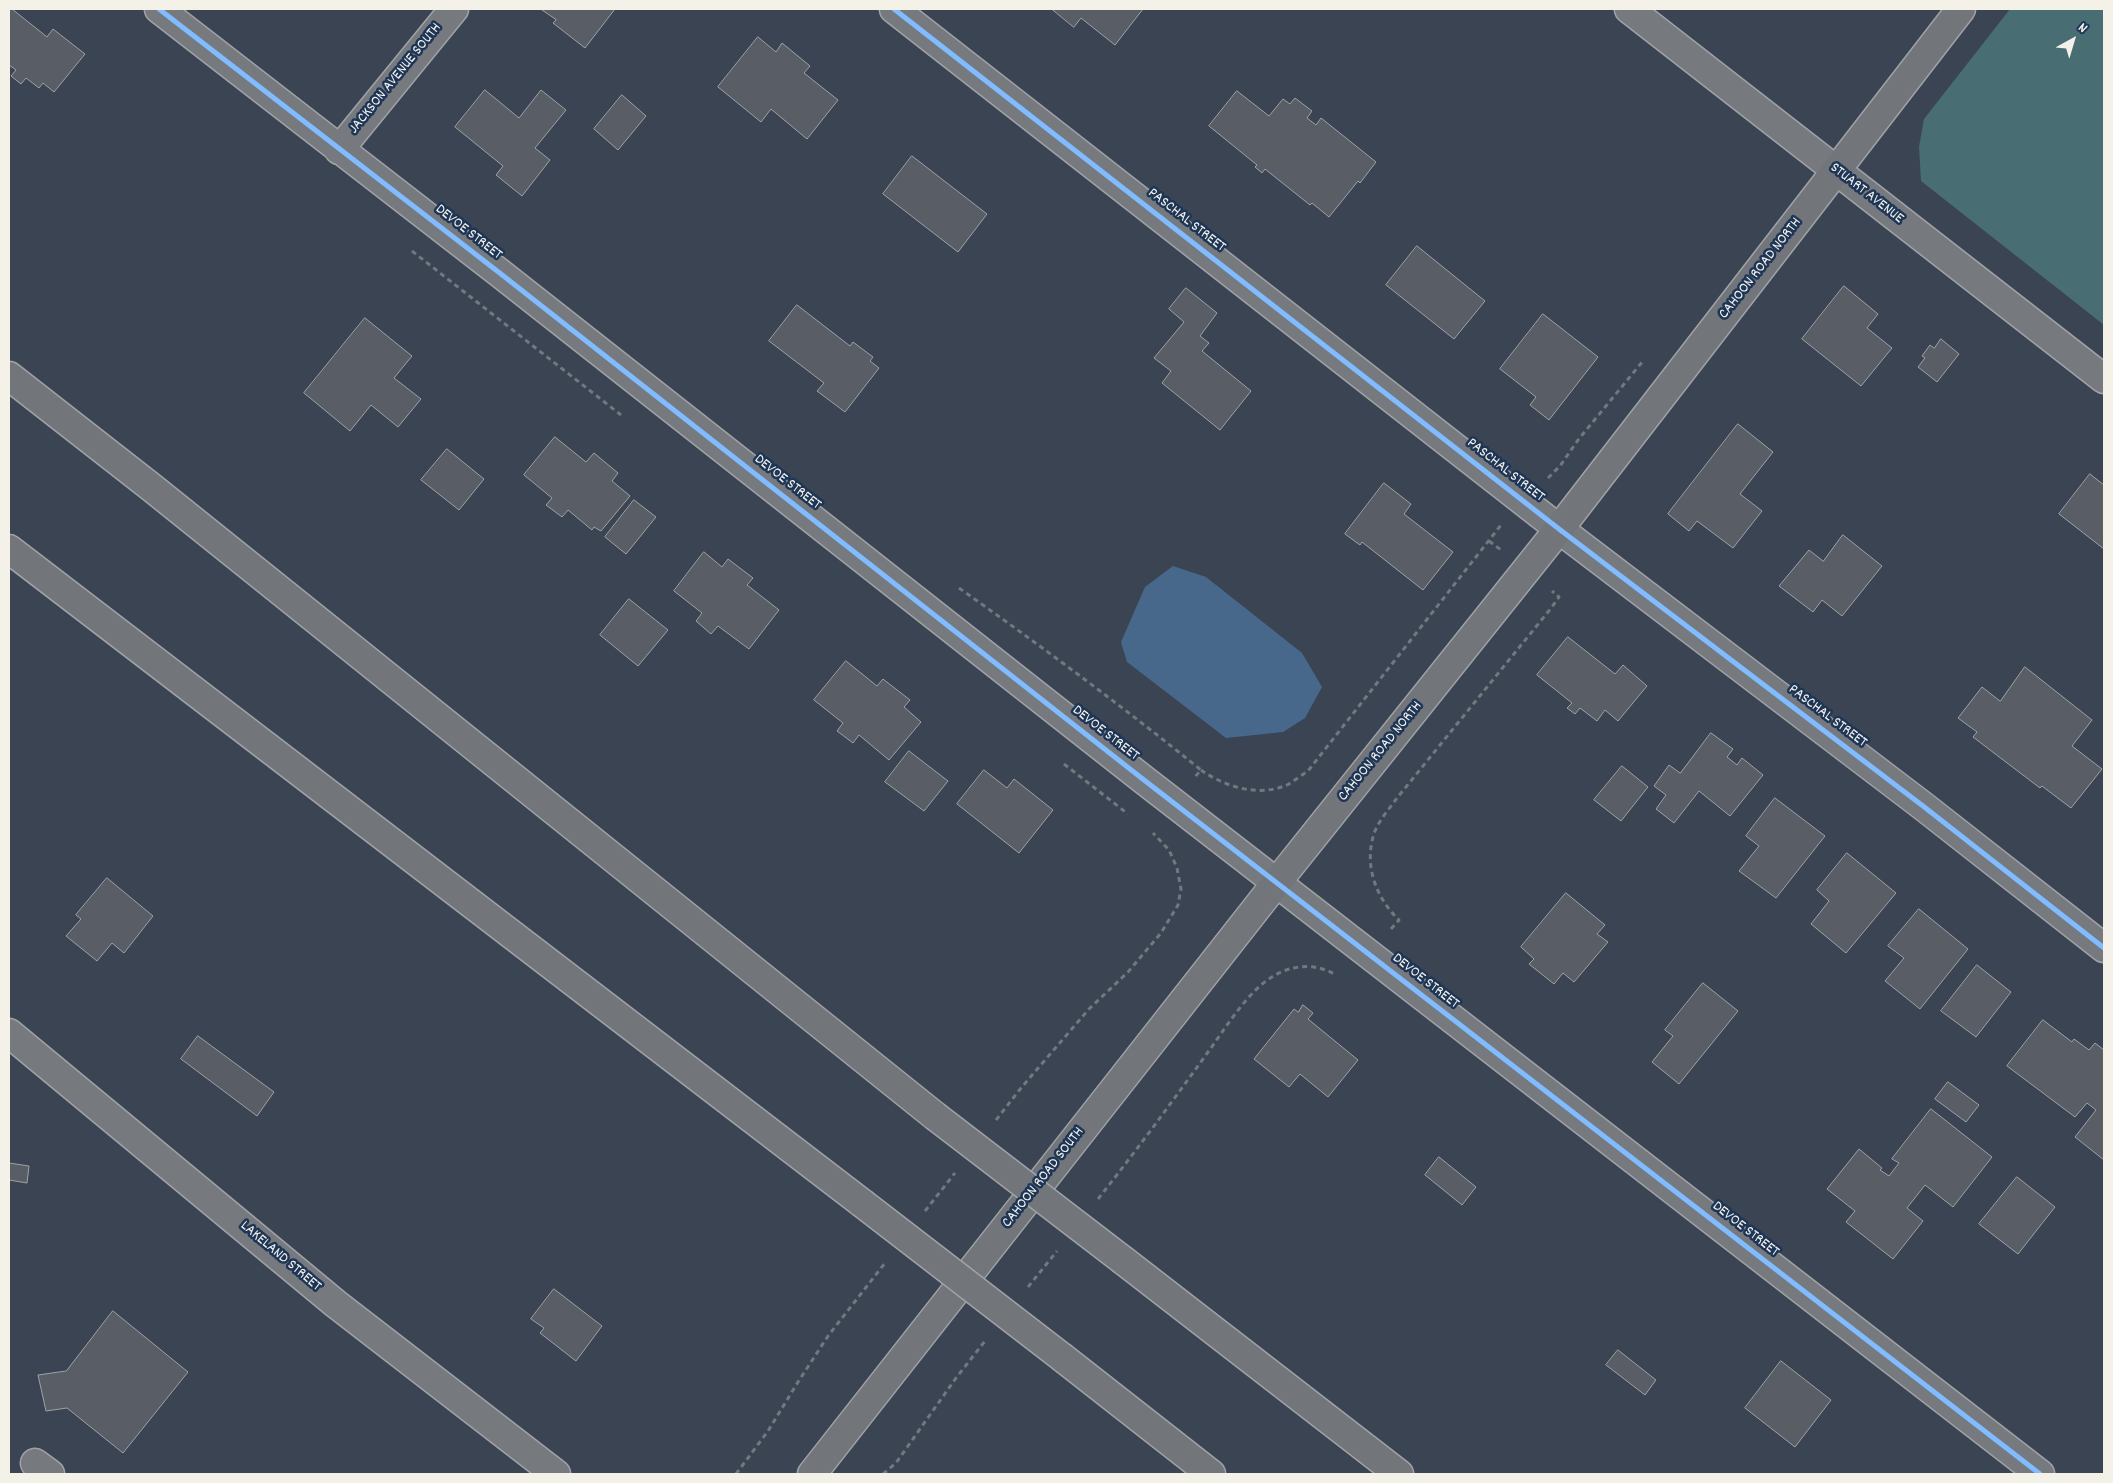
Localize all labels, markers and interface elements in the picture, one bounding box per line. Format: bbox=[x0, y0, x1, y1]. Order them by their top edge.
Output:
north arrow bbox=[2048, 15, 2098, 65]
text: N bbox=[2073, 18, 2091, 38]
street label: JACKSON AVENUE SOUTH bbox=[346, 20, 446, 138]
street label: STUART AVENUE bbox=[1826, 160, 1906, 228]
street label: PASCHAL STREET bbox=[1143, 185, 1229, 257]
street label: DEVOE STREET bbox=[431, 201, 505, 265]
street label: CAHOON ROAD NORTH bbox=[1716, 215, 1806, 323]
street label: PASCHAL STREET bbox=[1462, 435, 1548, 507]
street label: DEVOE STREET bbox=[750, 451, 824, 515]
street label: PASCHAL STREET bbox=[1784, 682, 1870, 752]
street label: CAHOON ROAD NORTH bbox=[1335, 698, 1427, 806]
street label: DEVOE STREET bbox=[1068, 702, 1142, 766]
street label: DEVOE STREET bbox=[1388, 950, 1462, 1014]
street label: CAHOON ROAD SOUTH bbox=[999, 1124, 1089, 1232]
street label: DEVOE STREET bbox=[1708, 1198, 1782, 1262]
street label: LAKELAND STREET bbox=[236, 1218, 324, 1296]

